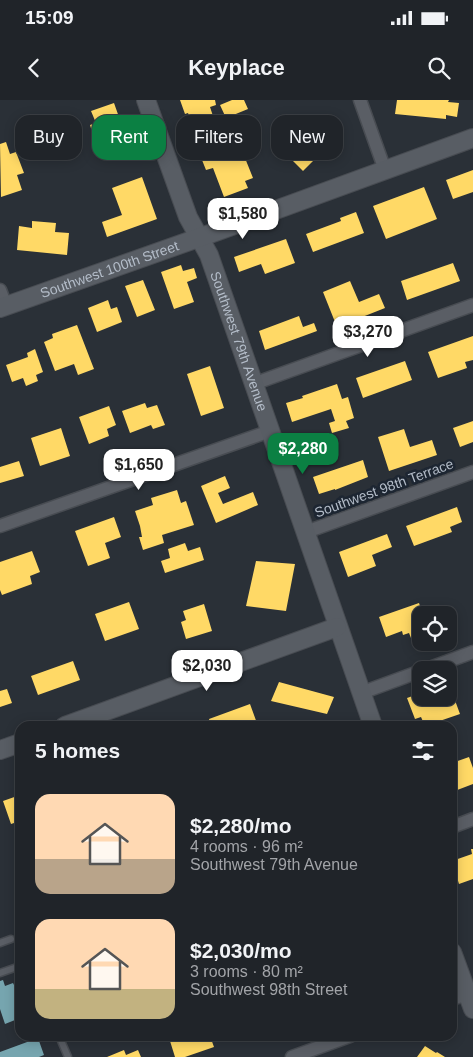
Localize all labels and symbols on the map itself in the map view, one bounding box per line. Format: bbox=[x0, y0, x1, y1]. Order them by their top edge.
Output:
pin: $1,580 bbox=[202, 198, 284, 240]
street label: Southwest 100th Street bbox=[38, 238, 181, 301]
street label: Southwest 79th Avenue bbox=[207, 269, 271, 413]
pin: $3,270 bbox=[327, 316, 409, 358]
pin: $2,280 bbox=[262, 432, 344, 475]
pin: $1,650 bbox=[98, 448, 180, 491]
street label: Southwest 98th Terrace bbox=[312, 455, 456, 521]
pin: $2,030 bbox=[166, 650, 248, 692]

